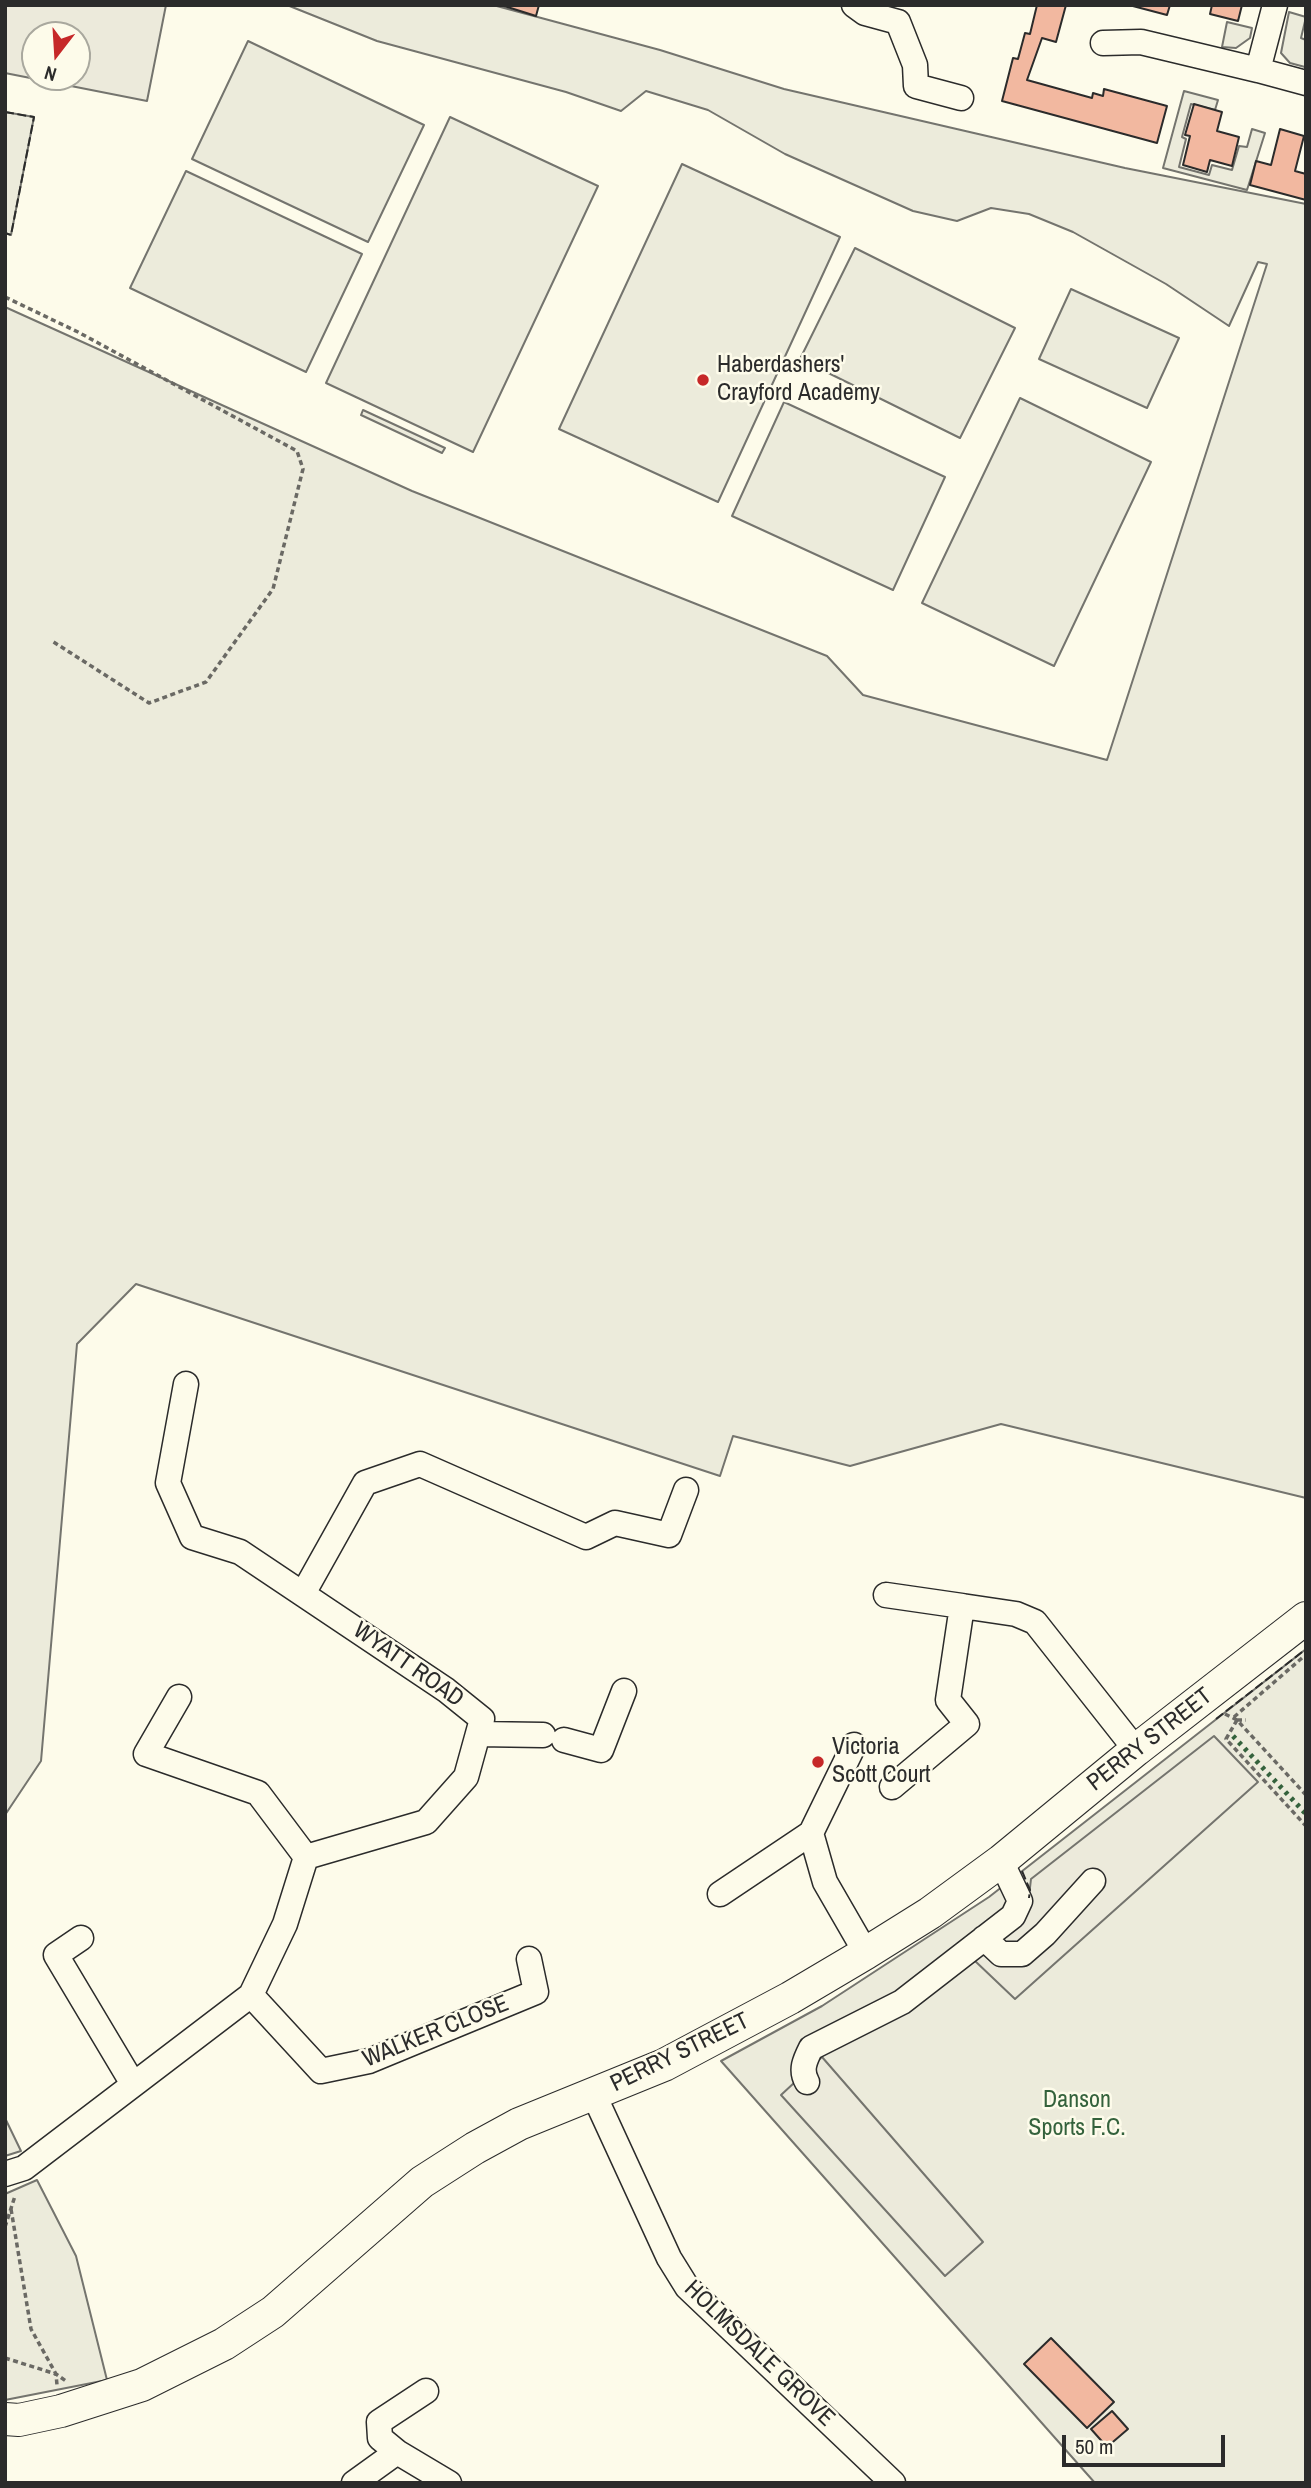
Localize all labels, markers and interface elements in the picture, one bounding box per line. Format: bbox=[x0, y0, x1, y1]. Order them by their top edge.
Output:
north arrow bbox=[21, 21, 91, 91]
text: N bbox=[41, 60, 60, 88]
place label: Haberdashers' Crayford Academy bbox=[717, 352, 880, 408]
marker: Haberdashers' Crayford Academy bbox=[695, 372, 711, 388]
street label: WYATT ROAD bbox=[347, 1616, 469, 1714]
street label: PERRY STREET bbox=[1082, 1682, 1218, 1798]
place label: Victoria Scott Court bbox=[832, 1734, 930, 1790]
marker: Victoria Scott Court bbox=[810, 1754, 826, 1770]
street label: WALKER CLOSE bbox=[359, 1990, 513, 2074]
street label: PERRY STREET bbox=[606, 2007, 754, 2099]
park label: Danson Sports F.C. bbox=[1028, 2087, 1126, 2143]
street label: HOLMSDALE GROVE bbox=[678, 2275, 840, 2433]
scale bar bbox=[1066, 2422, 1229, 2466]
text: 50 m bbox=[1075, 2432, 1113, 2461]

